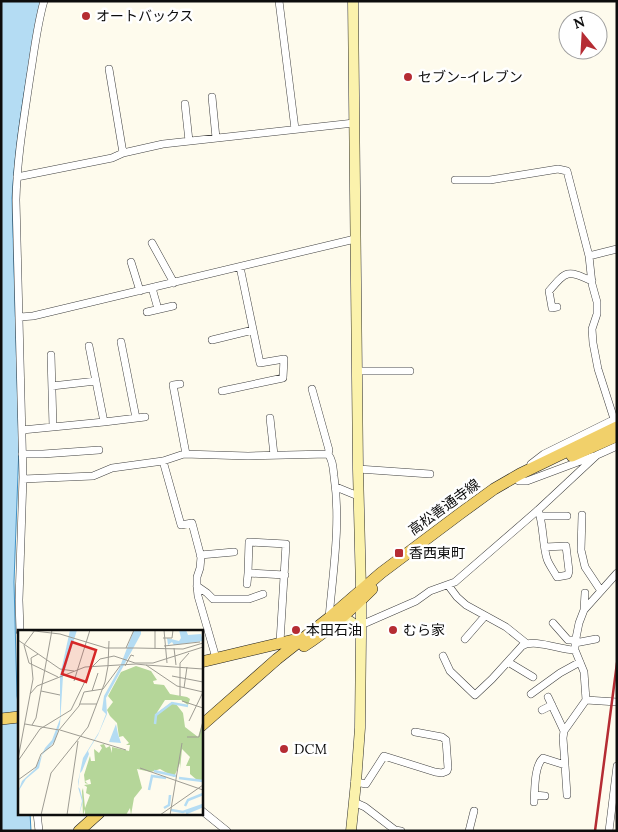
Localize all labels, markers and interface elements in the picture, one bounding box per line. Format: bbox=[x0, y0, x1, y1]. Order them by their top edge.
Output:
place label: オートバックス bbox=[96, 7, 194, 25]
marker: オートバックス bbox=[80, 10, 92, 22]
north arrow bbox=[558, 10, 608, 60]
text: N bbox=[571, 12, 587, 33]
place label: セブン-イレブン bbox=[418, 68, 523, 86]
marker: セブン-イレブン bbox=[402, 71, 414, 83]
street label: 高松善通寺線 bbox=[405, 475, 483, 539]
place label: 香西東町 bbox=[409, 544, 465, 562]
marker: 香西東町 bbox=[393, 547, 405, 559]
place label: 本田石油 bbox=[306, 621, 362, 639]
place label: むら家 bbox=[403, 621, 445, 639]
marker: 本田石油 bbox=[290, 624, 302, 636]
marker: むら家 bbox=[387, 624, 399, 636]
inset map bbox=[18, 630, 202, 814]
place label: DCM bbox=[294, 740, 327, 758]
marker: DCM bbox=[278, 743, 290, 755]

